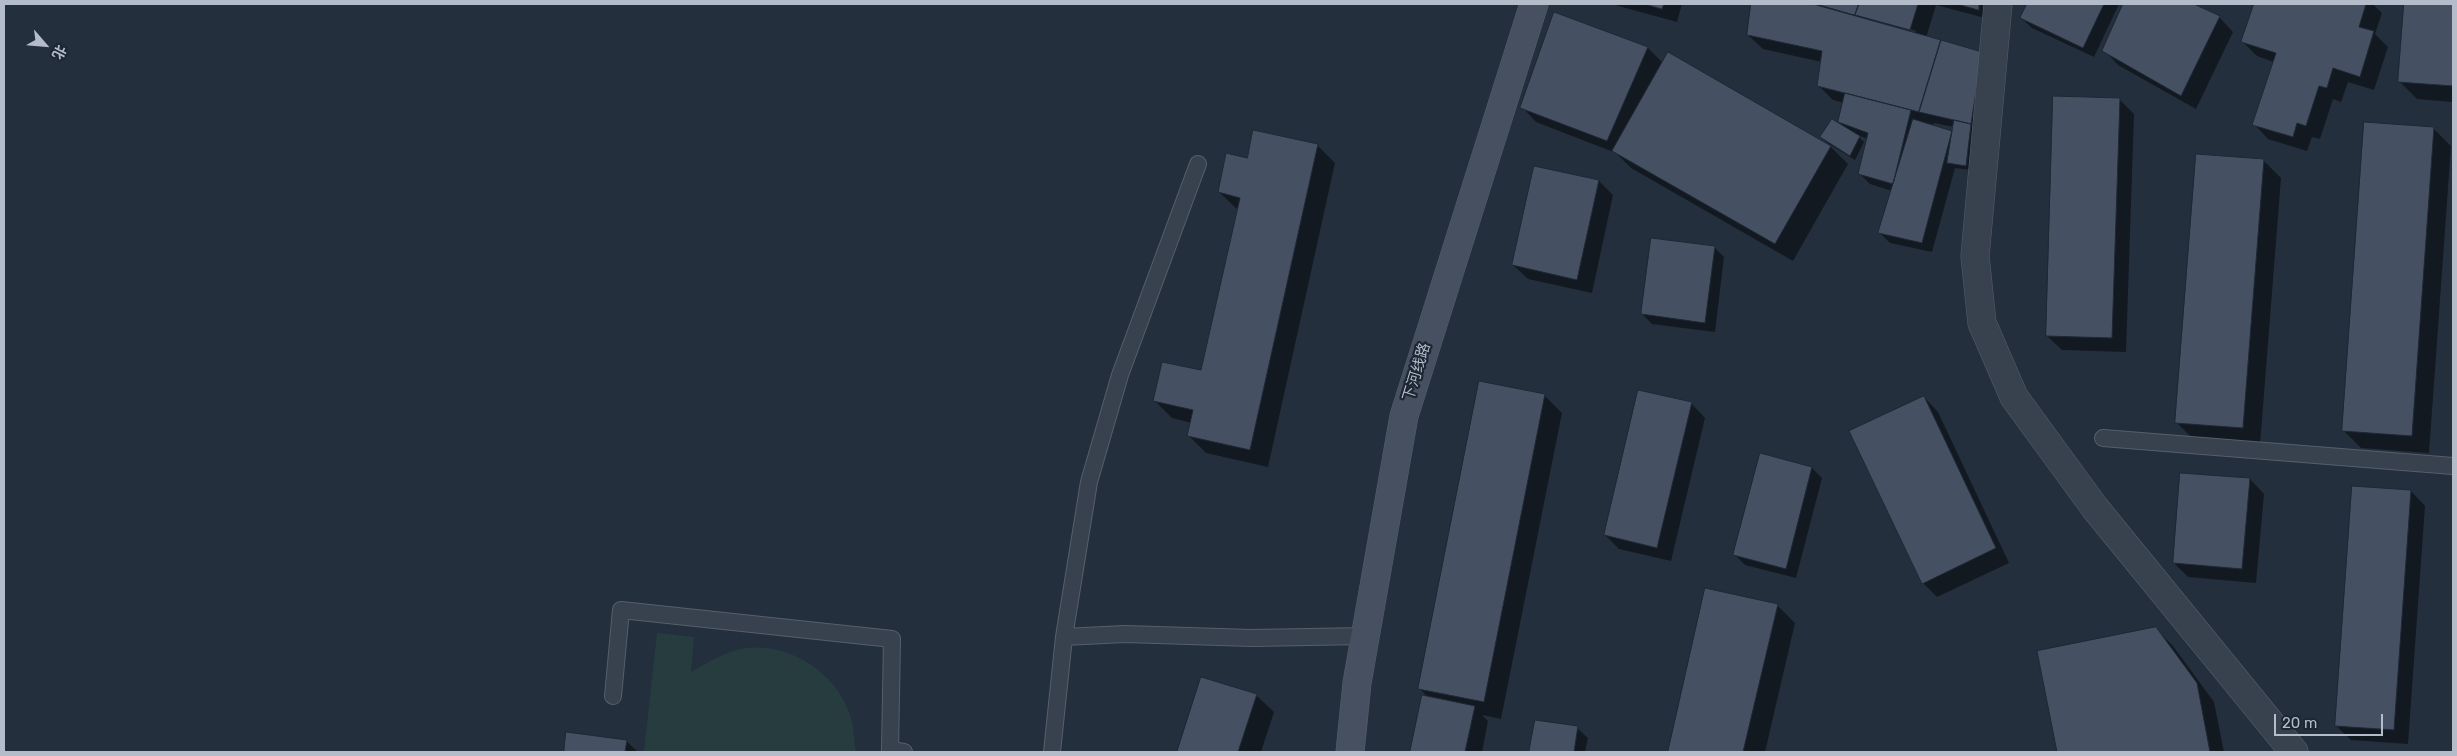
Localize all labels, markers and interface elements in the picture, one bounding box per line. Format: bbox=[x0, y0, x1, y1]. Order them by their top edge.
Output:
north arrow bbox=[20, 20, 70, 70]
text: 北 bbox=[48, 42, 70, 62]
street label: 下河线路 bbox=[1400, 341, 1434, 403]
scale bar bbox=[2277, 704, 2386, 736]
text: 20 m bbox=[2282, 714, 2317, 732]

